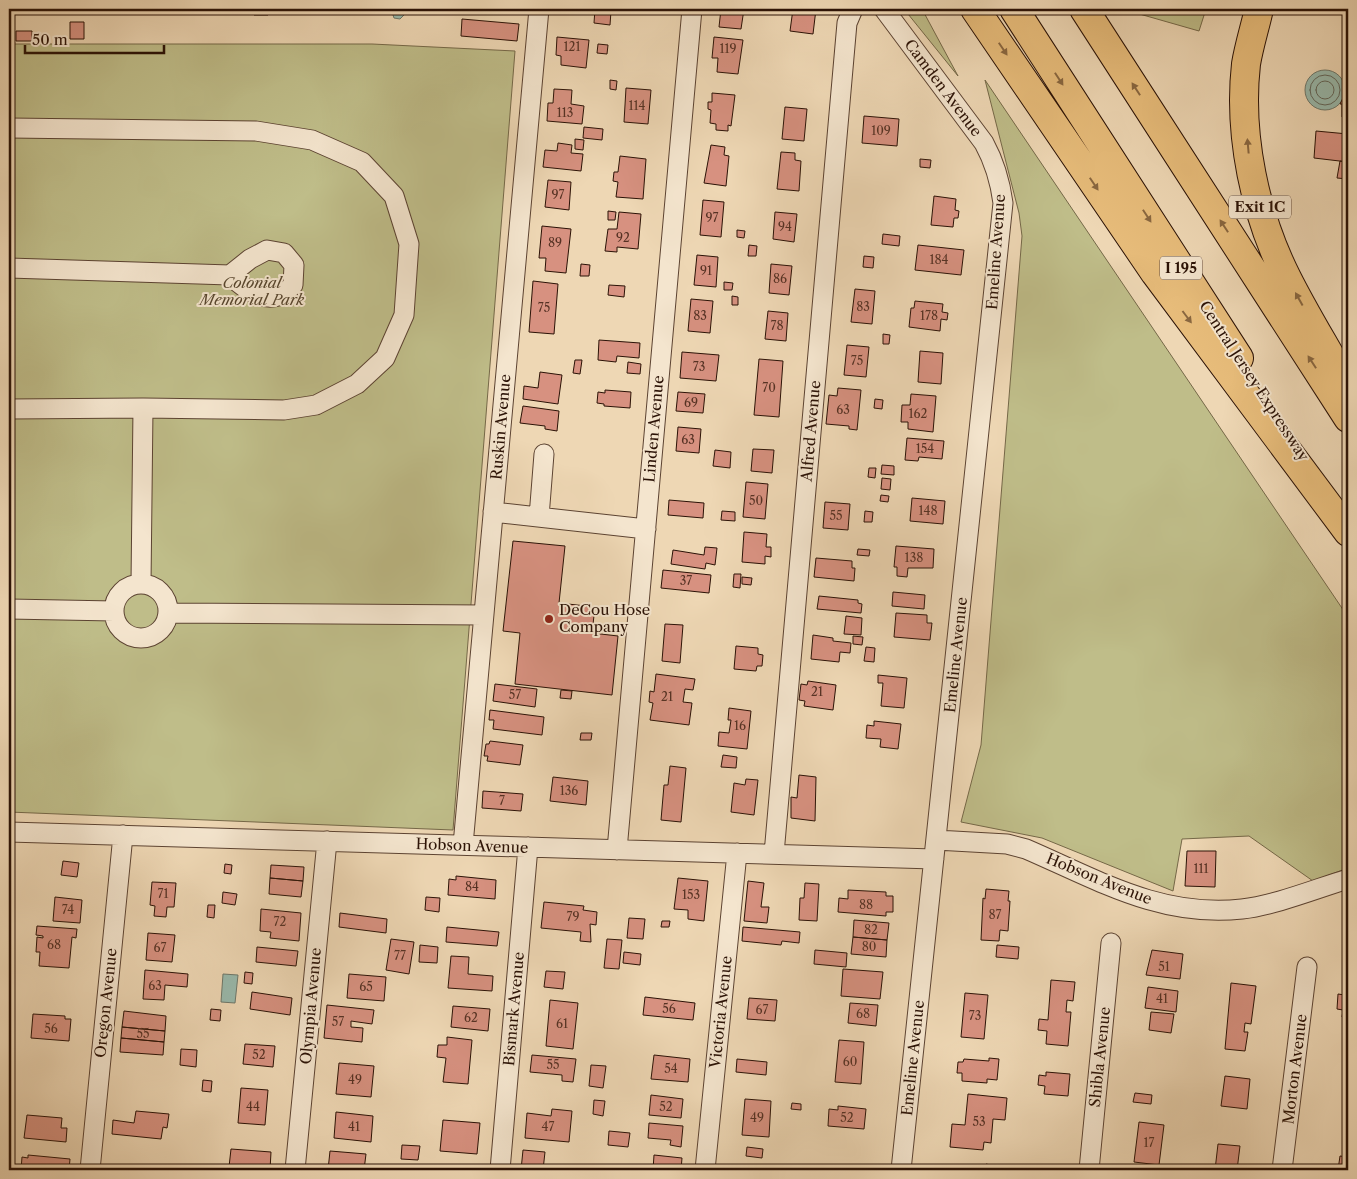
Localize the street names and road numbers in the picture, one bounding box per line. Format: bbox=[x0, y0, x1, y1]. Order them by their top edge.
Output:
street label: Camden Avenue bbox=[901, 35, 986, 140]
street label: Emeline Avenue bbox=[982, 193, 1009, 311]
road number: Exit 1C bbox=[1229, 196, 1291, 218]
road number: I 195 bbox=[1160, 256, 1202, 280]
street label: Central Jersey Expressway bbox=[1195, 297, 1314, 465]
street label: Ruskin Avenue bbox=[486, 373, 515, 481]
street label: Linden Avenue bbox=[639, 375, 668, 483]
street label: Alfred Avenue bbox=[797, 380, 824, 483]
street label: Emeline Avenue bbox=[940, 596, 971, 714]
street label: Hobson Avenue bbox=[415, 834, 529, 857]
street label: Hobson Avenue bbox=[1043, 849, 1155, 908]
street label: Oregon Avenue bbox=[90, 947, 121, 1059]
street label: Olympia Avenue bbox=[296, 947, 325, 1065]
street label: Bismark Avenue bbox=[499, 951, 528, 1067]
street label: Victoria Avenue bbox=[705, 955, 736, 1070]
street label: Emeline Avenue bbox=[897, 999, 928, 1117]
street label: Shibla Avenue bbox=[1085, 1006, 1114, 1108]
street label: Morton Avenue bbox=[1278, 1013, 1311, 1125]

